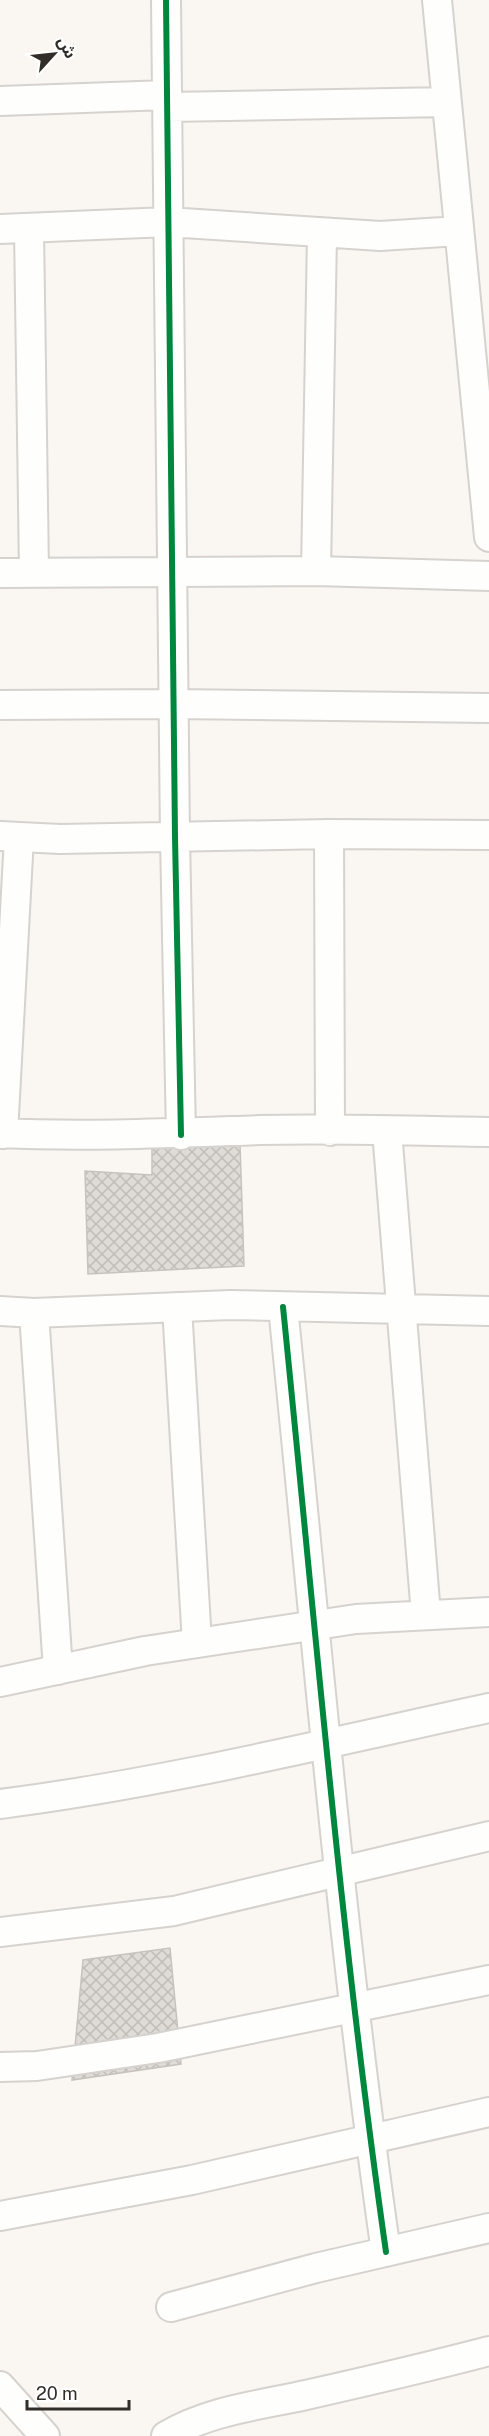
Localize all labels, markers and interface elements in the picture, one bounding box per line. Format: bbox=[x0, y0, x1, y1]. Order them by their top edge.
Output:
north arrow bbox=[24, 24, 84, 84]
text: ش bbox=[53, 33, 80, 62]
scale bar bbox=[27, 2373, 129, 2411]
text: 20 m bbox=[36, 2383, 78, 2404]

